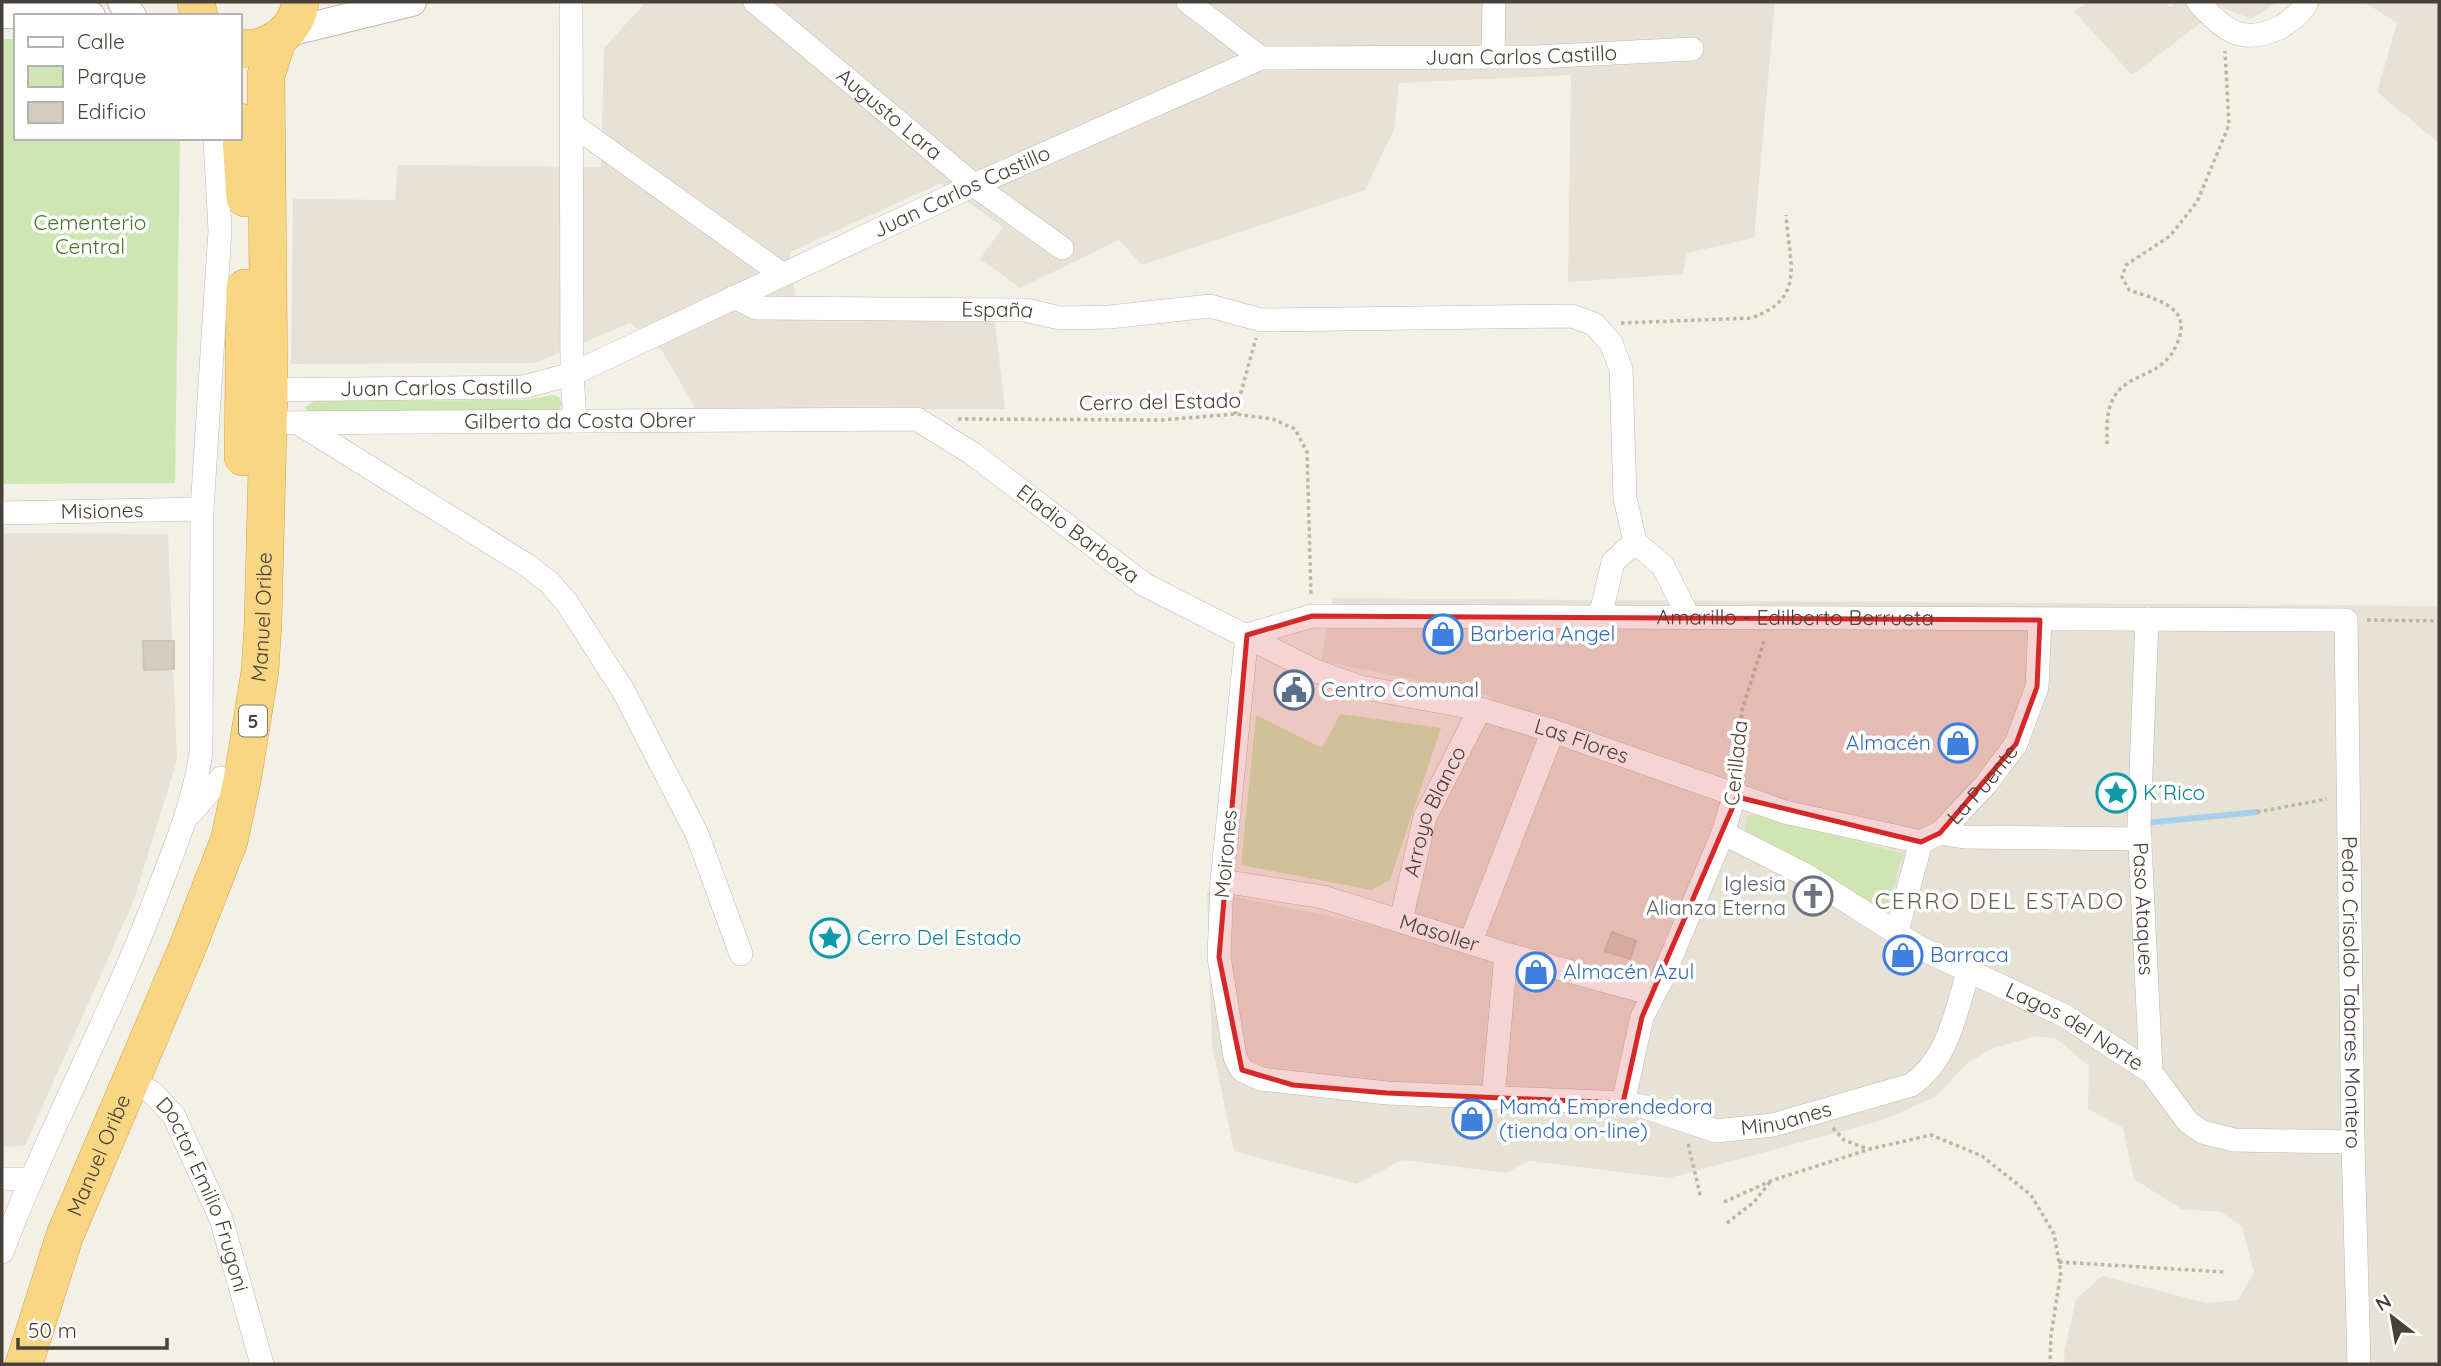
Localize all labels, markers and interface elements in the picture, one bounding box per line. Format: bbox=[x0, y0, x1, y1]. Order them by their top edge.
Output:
legend bbox=[14, 14, 242, 140]
text: Calle bbox=[77, 28, 125, 54]
street label: Juan Carlos Castillo bbox=[1425, 39, 1618, 69]
street label: Augusto Lara bbox=[832, 62, 948, 165]
text: Parque bbox=[77, 63, 146, 89]
text: Edificio bbox=[77, 98, 146, 124]
street label: Juan Carlos Castillo bbox=[869, 139, 1054, 243]
park label: Cementerio Central bbox=[34, 209, 146, 259]
street label: España bbox=[961, 295, 1036, 324]
street label: Juan Carlos Castillo bbox=[340, 371, 535, 401]
street label: Cerro del Estado bbox=[1079, 387, 1241, 415]
street label: Gilberto da Costa Obrer bbox=[464, 406, 696, 434]
street label: Eladio Barboza bbox=[1012, 478, 1145, 588]
street label: Misiones bbox=[60, 496, 144, 524]
street label: Manuel Oribe bbox=[244, 552, 277, 684]
street label: Amarillo - Edilberto Berrueta bbox=[1657, 603, 1934, 630]
shop icon: Barberia Angel bbox=[1422, 613, 1464, 655]
place label: Barberia Angel bbox=[1470, 620, 1615, 646]
public building icon: Centro Comunal bbox=[1273, 669, 1315, 711]
place label: Centro Comunal bbox=[1321, 676, 1479, 702]
road number: 5 bbox=[239, 706, 267, 736]
street label: Las Flores bbox=[1532, 712, 1632, 768]
street label: Cerillada bbox=[1718, 719, 1752, 807]
shop icon: Almacén bbox=[1937, 722, 1979, 764]
place label: Almacén bbox=[1846, 729, 1931, 755]
street label: La Puente bbox=[1941, 739, 2023, 829]
street label: Arroyo Blanco bbox=[1397, 741, 1471, 879]
place icon: K´Rico bbox=[2095, 772, 2137, 814]
place label: K´Rico bbox=[2143, 779, 2205, 805]
street label: Moirones bbox=[1208, 809, 1242, 899]
street label: Pedro Crisoldo Tabares Montero bbox=[2337, 836, 2367, 1149]
street label: Paso Ataques bbox=[2128, 842, 2160, 976]
place label: Iglesia Alianza Eterna bbox=[1646, 870, 1786, 920]
church icon: Iglesia Alianza Eterna bbox=[1792, 875, 1834, 917]
district label: CERRO DEL ESTADO bbox=[1875, 886, 2125, 915]
street label: Masoller bbox=[1396, 908, 1483, 957]
place icon: Cerro Del Estado bbox=[809, 917, 851, 959]
place label: Cerro Del Estado bbox=[857, 924, 1021, 950]
shop icon: Barraca bbox=[1882, 934, 1924, 976]
place label: Barraca bbox=[1930, 941, 2009, 967]
shop icon: Almacén Azul bbox=[1515, 951, 1557, 993]
place label: Almacén Azul bbox=[1563, 958, 1694, 984]
street label: Lagos del Norte bbox=[2002, 976, 2149, 1076]
street label: Manuel Oribe bbox=[61, 1090, 135, 1220]
street label: Doctor Emilio Frugoni bbox=[151, 1091, 255, 1295]
place label: Mamá Emprendedora (tienda on-line) bbox=[1499, 1093, 1713, 1143]
street label: Minuanes bbox=[1739, 1095, 1834, 1140]
shop icon: Mamá Emprendedora (tienda on-line) bbox=[1451, 1098, 1493, 1140]
north arrow bbox=[2357, 1282, 2427, 1352]
text: N bbox=[2371, 1289, 2395, 1316]
scale bar bbox=[18, 1306, 166, 1350]
text: 50 m bbox=[28, 1317, 77, 1343]

